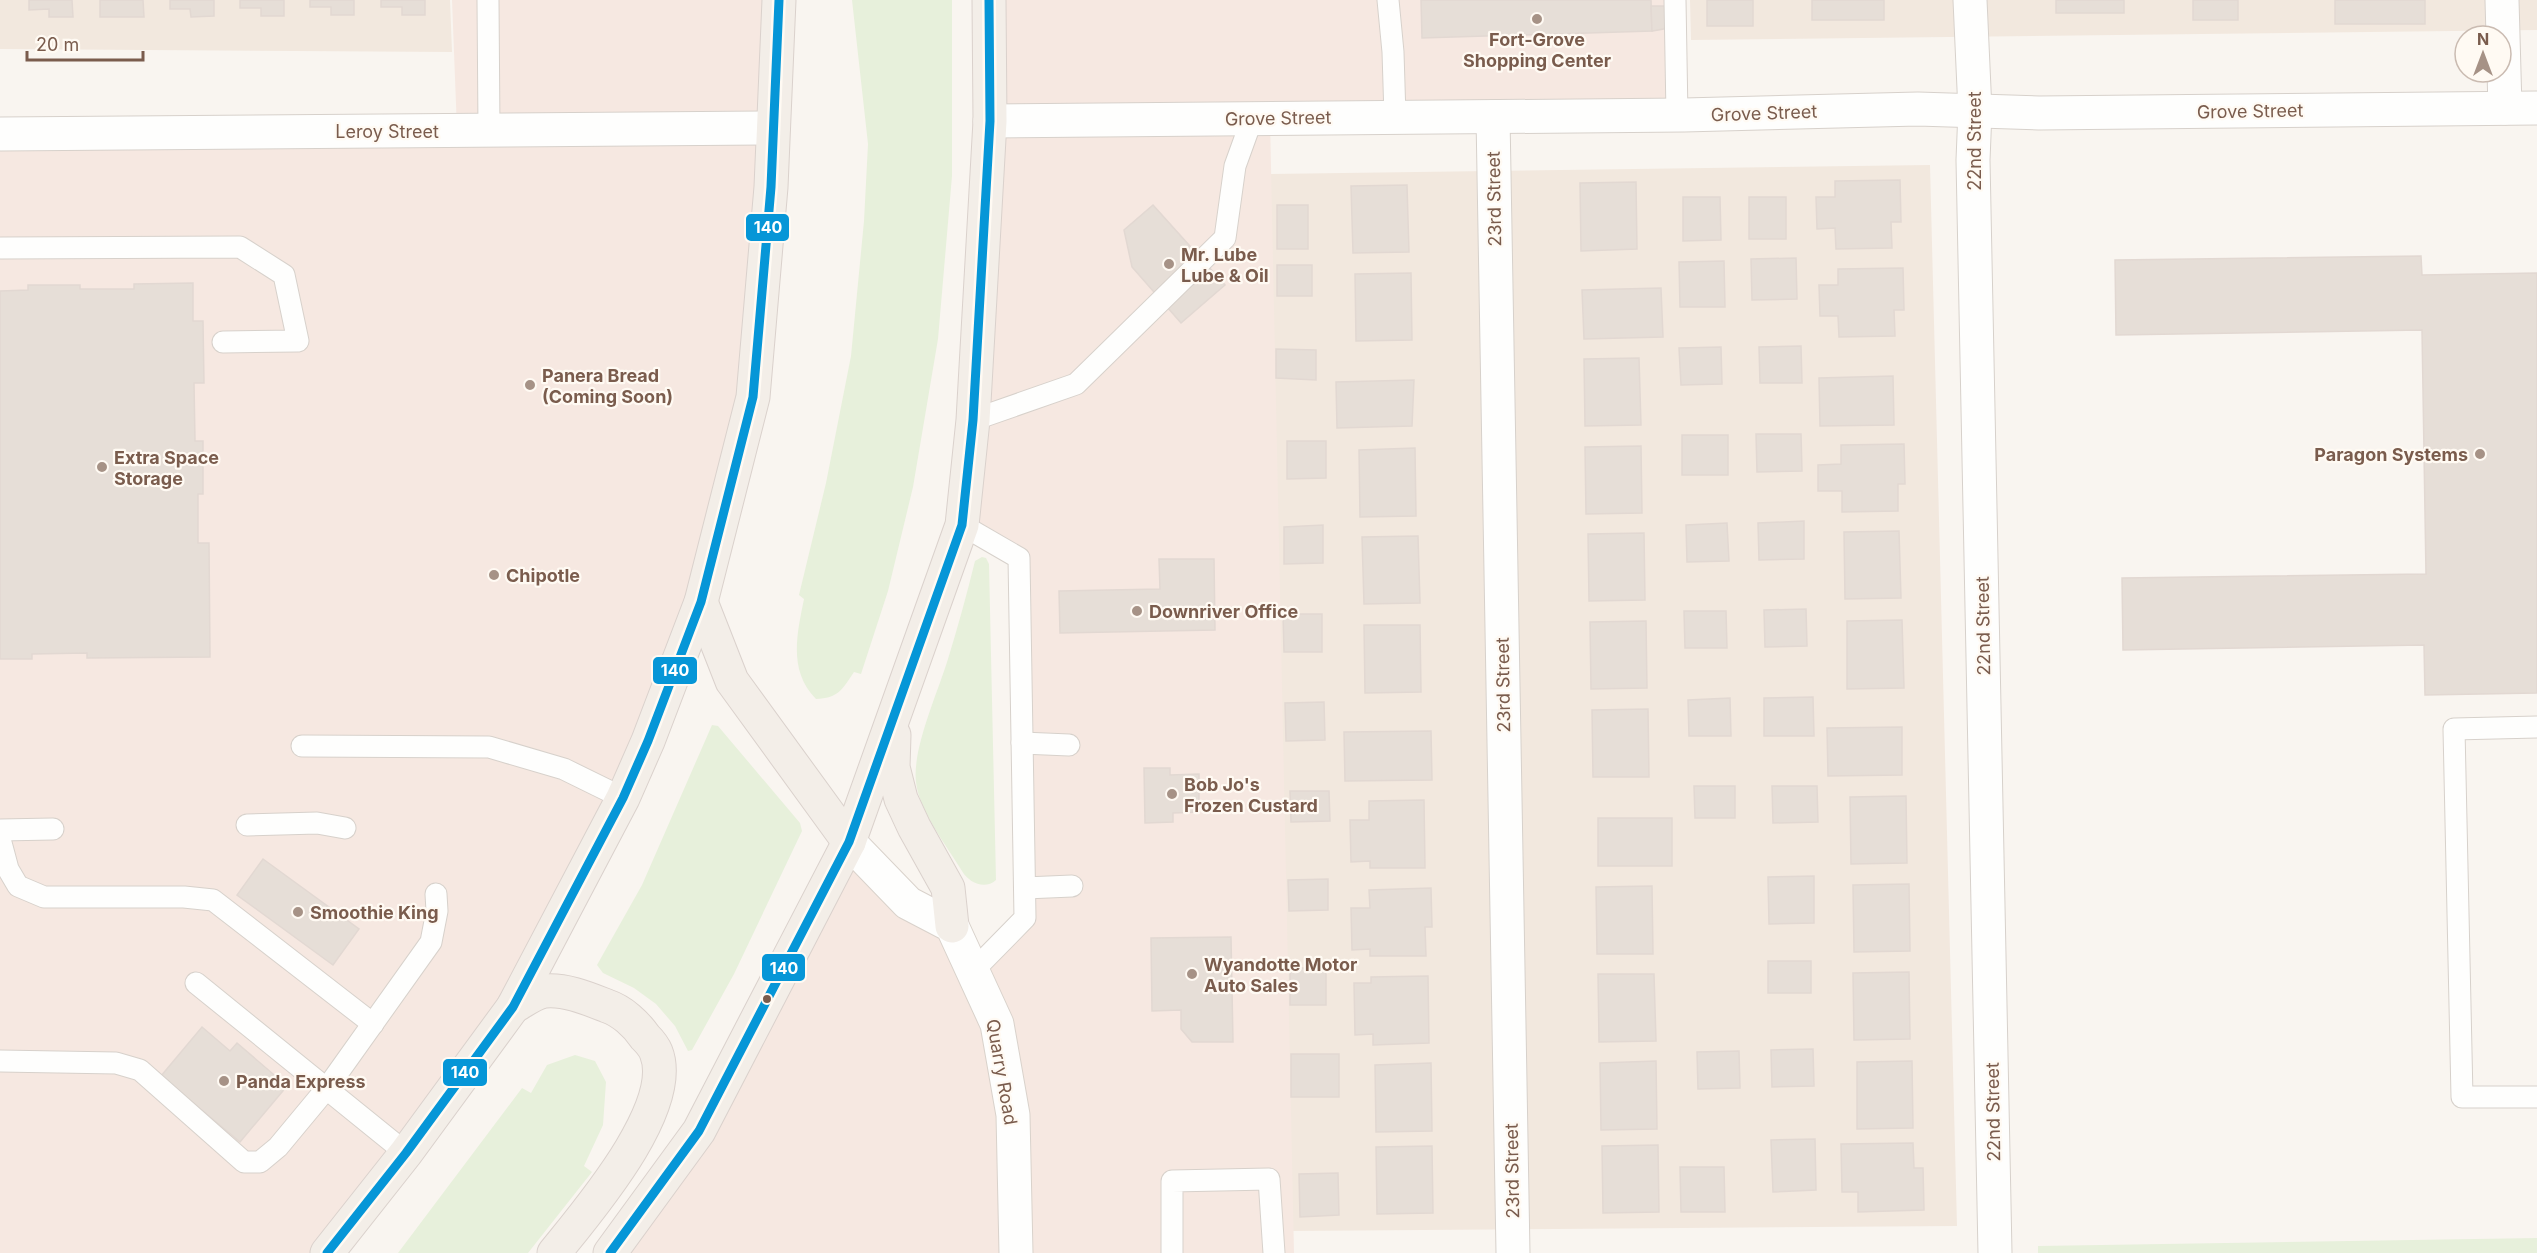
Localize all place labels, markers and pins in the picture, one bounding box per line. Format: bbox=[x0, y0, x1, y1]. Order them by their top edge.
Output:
marker: Fort-Grove Shopping Center bbox=[1530, 12, 1544, 26]
place label: Fort-Grove Shopping Center bbox=[1463, 29, 1611, 71]
place label: Mr. Lube Lube & Oil bbox=[1181, 244, 1269, 286]
marker: Mr. Lube Lube & Oil bbox=[1162, 257, 1176, 271]
place label: Panera Bread (Coming Soon) bbox=[542, 365, 673, 407]
marker: Panera Bread (Coming Soon) bbox=[523, 378, 537, 392]
place label: Paragon Systems bbox=[2314, 444, 2468, 465]
place label: Extra Space Storage bbox=[114, 447, 219, 489]
marker: Paragon Systems bbox=[2473, 447, 2487, 461]
marker: Extra Space Storage bbox=[95, 460, 109, 474]
place label: Chipotle bbox=[506, 565, 580, 586]
marker: Chipotle bbox=[487, 568, 501, 582]
place label: Downriver Office bbox=[1149, 601, 1298, 622]
marker: Downriver Office bbox=[1130, 604, 1144, 618]
place label: Bob Jo's Frozen Custard bbox=[1184, 774, 1318, 816]
marker: Bob Jo's Frozen Custard bbox=[1165, 787, 1179, 801]
place label: Smoothie King bbox=[310, 902, 439, 923]
marker: Smoothie King bbox=[291, 905, 305, 919]
place label: Wyandotte Motor Auto Sales bbox=[1204, 954, 1357, 996]
marker: Wyandotte Motor Auto Sales bbox=[1185, 967, 1199, 981]
unlabelled marker bbox=[761, 993, 773, 1005]
place label: Panda Express bbox=[236, 1071, 366, 1092]
marker: Panda Express bbox=[217, 1074, 231, 1088]

